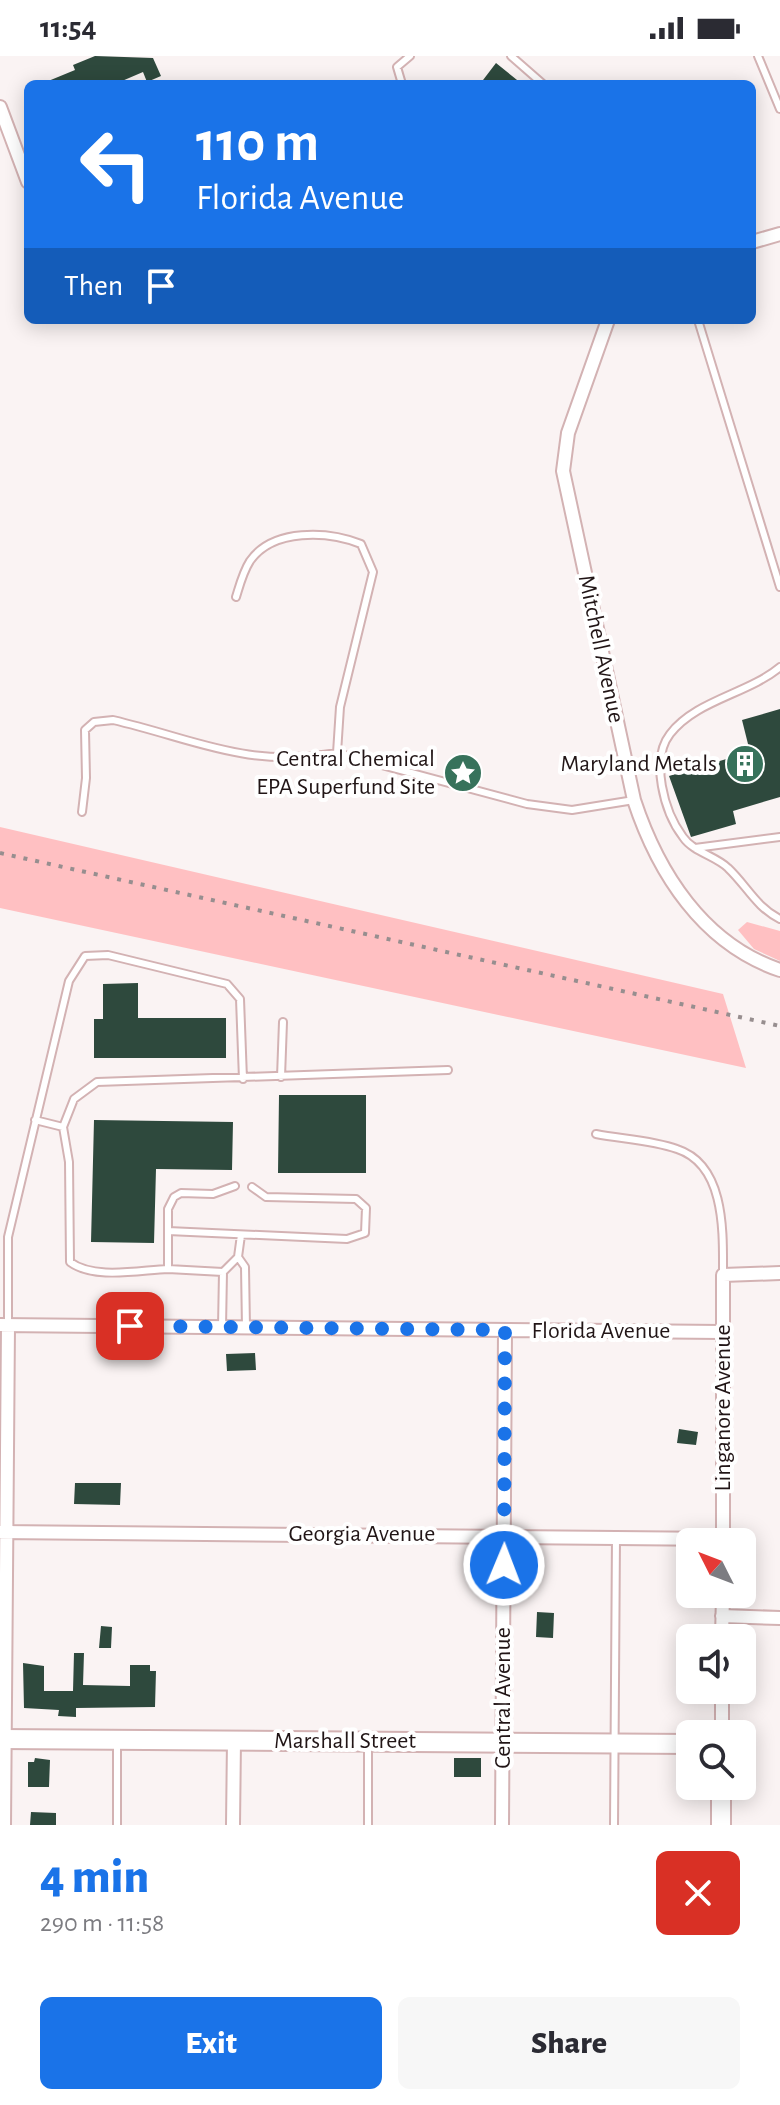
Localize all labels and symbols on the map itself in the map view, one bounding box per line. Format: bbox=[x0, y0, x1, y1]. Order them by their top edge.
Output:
street label: Mitchell Avenue bbox=[574, 573, 628, 725]
building icon: Maryland Metals bbox=[724, 743, 766, 785]
place label: Central Chemical EPA Superfund Site bbox=[256, 747, 435, 799]
place icon: Central Chemical EPA Superfund Site bbox=[442, 752, 484, 794]
place label: Maryland Metals bbox=[561, 752, 717, 776]
pin bbox=[96, 1292, 164, 1360]
street label: Florida Avenue bbox=[532, 1319, 670, 1343]
street label: Linganore Avenue bbox=[711, 1324, 735, 1492]
street label: Georgia Avenue bbox=[289, 1522, 435, 1546]
position arrow bbox=[462, 1523, 546, 1607]
north arrow bbox=[676, 1528, 756, 1608]
street label: Central Avenue bbox=[491, 1627, 515, 1769]
street label: Marshall Street bbox=[274, 1729, 416, 1753]

